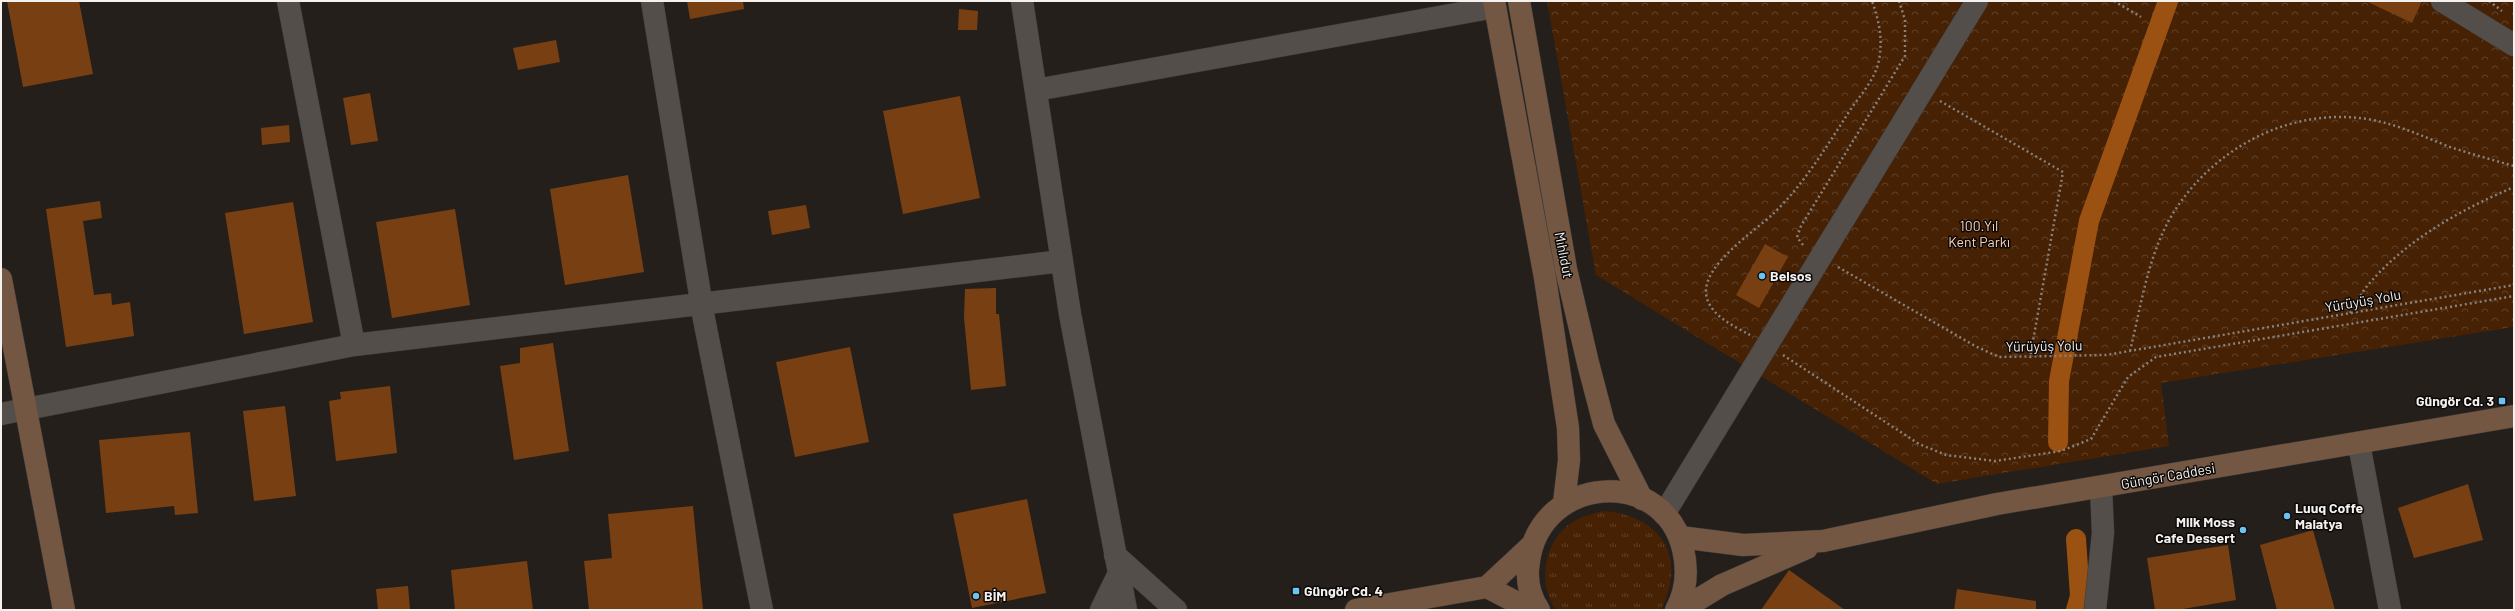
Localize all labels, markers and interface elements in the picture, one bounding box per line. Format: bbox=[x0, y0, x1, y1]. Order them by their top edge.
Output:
park label: 100.Yıl Kent Parkı bbox=[1948, 217, 2010, 250]
street label: Mıhlıdut bbox=[1552, 230, 1577, 280]
place label: Belsos bbox=[1770, 267, 1812, 284]
marker: Belsos bbox=[1757, 271, 1767, 281]
street label: Yürüyüş Yolu bbox=[2324, 285, 2402, 316]
street label: Yürüyüş Yolu bbox=[2005, 336, 2083, 355]
place label: Güngör Cd. 3 bbox=[2416, 392, 2494, 409]
marker: Güngör Cd. 3 bbox=[2497, 396, 2507, 406]
street label: Güngör Caddesi bbox=[2120, 459, 2216, 492]
place label: Luuq Coffe Malatya bbox=[2295, 499, 2364, 532]
marker: Luuq Coffe Malatya bbox=[2282, 511, 2292, 521]
place label: Milk Moss Cafe Dessert bbox=[2155, 513, 2235, 546]
marker: Milk Moss Cafe Dessert bbox=[2238, 525, 2248, 535]
place label: Güngör Cd. 4 bbox=[1304, 582, 1383, 599]
marker: Güngör Cd. 4 bbox=[1291, 586, 1301, 596]
place label: BİM bbox=[984, 587, 1006, 604]
marker: BİM bbox=[971, 591, 981, 601]

